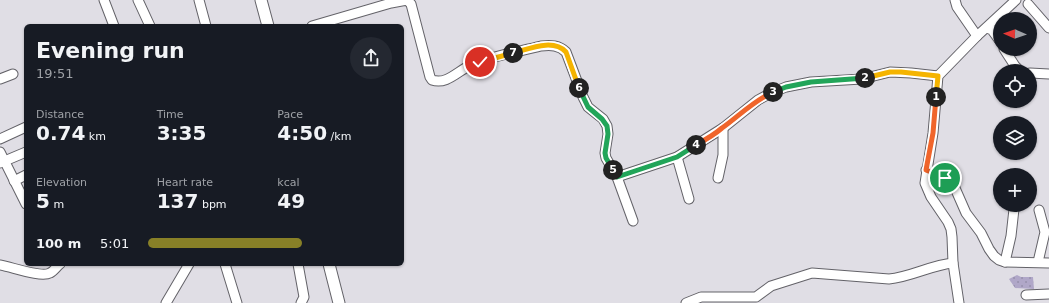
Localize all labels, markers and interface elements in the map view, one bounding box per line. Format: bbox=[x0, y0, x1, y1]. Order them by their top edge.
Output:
north arrow bbox=[993, 12, 1037, 56]
map controls bbox=[993, 12, 1037, 212]
button: share bbox=[350, 37, 392, 79]
text: Evening run bbox=[36, 38, 185, 63]
pin: 7 bbox=[503, 43, 523, 63]
pin bbox=[463, 45, 497, 79]
text: 7 bbox=[509, 46, 517, 59]
icon: check bbox=[469, 51, 491, 73]
button: locate bbox=[993, 64, 1037, 108]
text: 19:51 bbox=[36, 66, 73, 81]
pin: 2 bbox=[855, 68, 875, 88]
text: 2 bbox=[861, 71, 869, 84]
pin: 6 bbox=[569, 78, 589, 98]
text: 6 bbox=[575, 81, 583, 94]
pin: 3 bbox=[763, 82, 783, 102]
text: 3 bbox=[769, 85, 777, 98]
pin: 1 bbox=[926, 87, 946, 107]
text: 1 bbox=[932, 90, 940, 103]
text: Distance bbox=[36, 108, 84, 121]
text: Time bbox=[157, 108, 184, 121]
text: Pace bbox=[277, 108, 303, 121]
button: layers bbox=[993, 116, 1037, 160]
text: 0.74 bbox=[36, 121, 85, 145]
text: 3:35 bbox=[157, 121, 206, 145]
text: 4:50 bbox=[277, 121, 327, 145]
text: km bbox=[85, 130, 106, 143]
text: /km bbox=[327, 130, 351, 143]
pin: 4 bbox=[686, 135, 706, 155]
text: 4 bbox=[692, 138, 700, 151]
pin: 5 bbox=[603, 160, 623, 180]
pin bbox=[928, 161, 962, 195]
text: 5 bbox=[609, 163, 617, 176]
icon: arrive bbox=[934, 167, 956, 189]
button: + bbox=[993, 168, 1037, 212]
text: Elevation bbox=[36, 176, 87, 189]
text: Heart rate bbox=[157, 176, 213, 189]
text: kcal bbox=[277, 176, 300, 189]
text: 5 bbox=[36, 189, 50, 213]
text: 137 bbox=[157, 189, 198, 213]
text: 49 bbox=[277, 189, 305, 213]
text: m bbox=[50, 198, 64, 211]
text: bpm bbox=[198, 198, 227, 211]
text: 100 m bbox=[36, 236, 81, 251]
text: 5:01 bbox=[100, 236, 129, 251]

